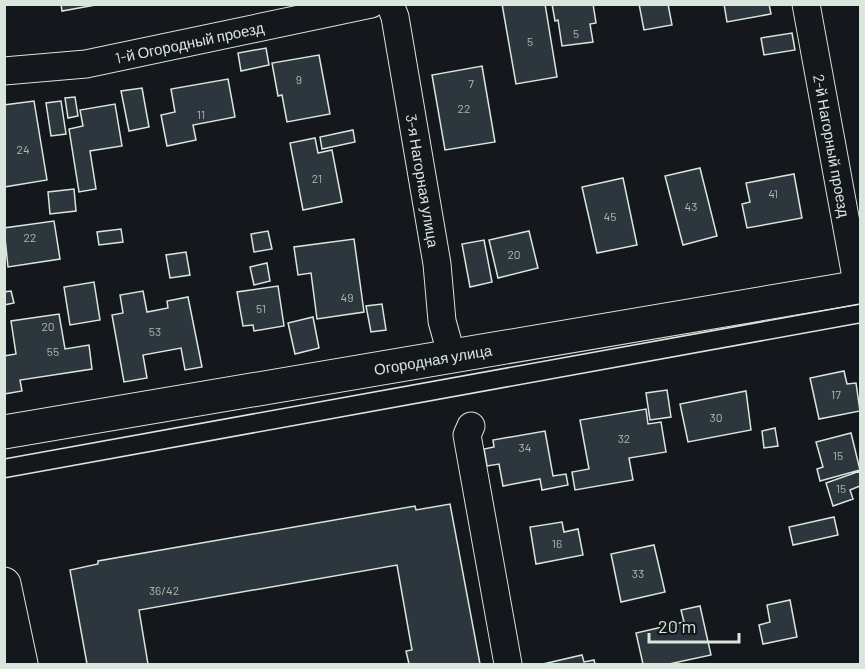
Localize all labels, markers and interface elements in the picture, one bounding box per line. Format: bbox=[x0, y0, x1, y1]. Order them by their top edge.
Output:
street label: 1-й Огородный проезд bbox=[113, 18, 266, 67]
house number: 5 bbox=[573, 26, 579, 40]
house number: 5 bbox=[527, 34, 533, 48]
house number: 9 bbox=[296, 72, 302, 86]
street label: 2-й Нагорный проезд bbox=[810, 73, 854, 219]
house number: 7 bbox=[468, 76, 474, 90]
house number: 22 bbox=[458, 101, 470, 115]
house number: 11 bbox=[197, 107, 205, 121]
street label: 3-я Нагорная улица bbox=[403, 113, 443, 249]
house number: 24 bbox=[16, 142, 30, 156]
house number: 21 bbox=[312, 171, 322, 185]
house number: 41 bbox=[768, 186, 778, 200]
house number: 43 bbox=[685, 199, 697, 213]
house number: 45 bbox=[604, 209, 616, 223]
house number: 22 bbox=[24, 230, 36, 244]
house number: 20 bbox=[507, 247, 521, 261]
house number: 49 bbox=[341, 290, 353, 304]
house number: 51 bbox=[256, 301, 266, 315]
house number: 20 bbox=[41, 319, 55, 333]
house number: 53 bbox=[149, 324, 161, 338]
street label: Огородная улица bbox=[373, 340, 494, 378]
house number: 55 bbox=[47, 344, 59, 358]
house number: 17 bbox=[831, 387, 841, 401]
house number: 30 bbox=[710, 410, 722, 424]
house number: 32 bbox=[618, 431, 630, 445]
house number: 34 bbox=[519, 440, 531, 454]
house number: 15 bbox=[833, 448, 843, 462]
house number: 15 bbox=[836, 481, 846, 495]
house number: 16 bbox=[552, 536, 562, 550]
house number: 33 bbox=[632, 566, 644, 580]
house number: 36/42 bbox=[149, 583, 179, 597]
scale bar bbox=[649, 606, 739, 644]
text: 20 m bbox=[658, 615, 696, 637]

